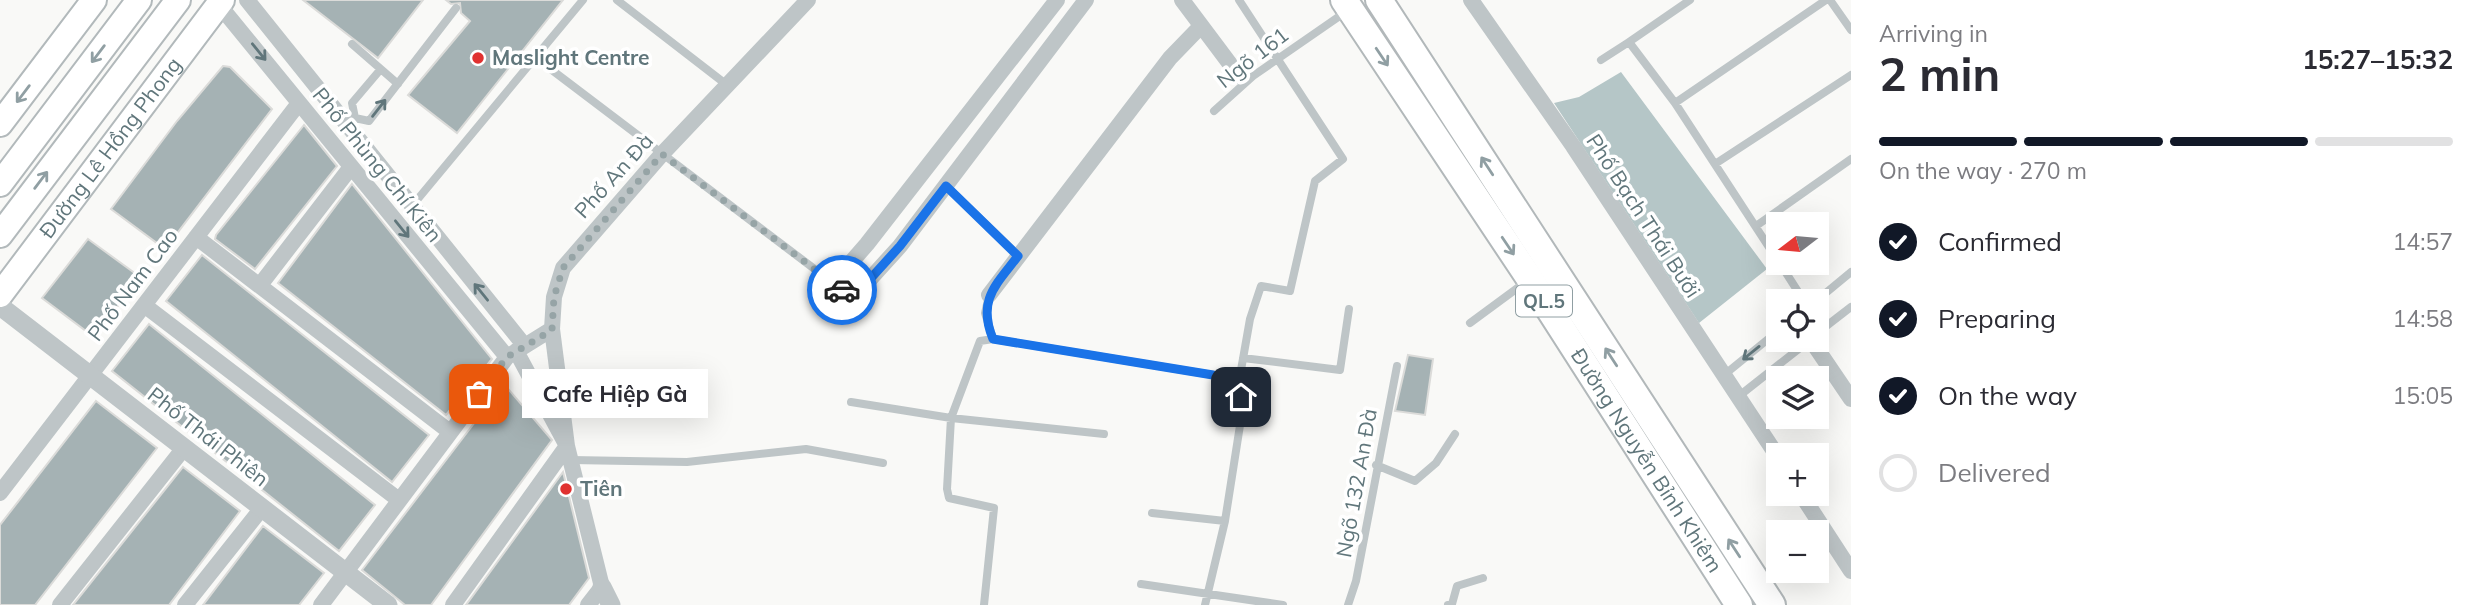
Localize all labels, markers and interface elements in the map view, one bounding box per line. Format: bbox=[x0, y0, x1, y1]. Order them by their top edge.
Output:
text: Arriving in bbox=[1879, 19, 1988, 48]
street label: Ngõ 161 bbox=[1211, 21, 1293, 93]
one-way arrow bbox=[251, 43, 266, 61]
text: 15:27–15:32 bbox=[2302, 43, 2453, 76]
place label: Maslight Centre bbox=[492, 44, 650, 70]
one-way arrow bbox=[90, 45, 105, 63]
text: 2 min bbox=[1879, 45, 2000, 103]
one-way arrow bbox=[1374, 47, 1389, 66]
marker: Maslight Centre bbox=[470, 50, 486, 66]
street label: Đường Lê Hồng Phong bbox=[33, 52, 186, 243]
street label: Phố Phùng Chí Kiên bbox=[308, 82, 448, 247]
one-way arrow bbox=[16, 84, 31, 103]
one-way arrow bbox=[372, 100, 387, 118]
street label: Phố An Đà bbox=[568, 128, 658, 223]
street label: Phố Bạch Thái Bưởi bbox=[1581, 129, 1706, 302]
text: On the way · 270 m bbox=[1879, 156, 2087, 185]
one-way arrow bbox=[1480, 157, 1494, 176]
one-way arrow bbox=[34, 171, 48, 190]
north arrow bbox=[1766, 212, 1829, 275]
map controls bbox=[1766, 212, 1829, 583]
one-way arrow bbox=[394, 219, 410, 237]
street label: Phố Nam Cao bbox=[81, 223, 183, 346]
icon: check bbox=[1879, 223, 1917, 261]
text: Confirmed bbox=[1938, 225, 2062, 258]
text: 14:57 bbox=[2393, 227, 2453, 256]
one-way arrow bbox=[1501, 236, 1515, 255]
courier bbox=[807, 255, 877, 325]
icon: car bbox=[823, 271, 861, 309]
one-way arrow bbox=[473, 283, 489, 301]
road number: QL.5 bbox=[1516, 286, 1572, 316]
button: locate bbox=[1766, 289, 1829, 352]
icon: check bbox=[1879, 300, 1917, 338]
text: Preparing bbox=[1938, 302, 2056, 335]
text: 14:58 bbox=[2393, 304, 2453, 333]
street label: Đường Nguyễn Bỉnh Khiêm bbox=[1566, 343, 1729, 577]
one-way arrow bbox=[1742, 345, 1760, 361]
one-way arrow bbox=[1603, 348, 1618, 367]
pin bbox=[449, 364, 509, 424]
button: layers bbox=[1766, 366, 1829, 429]
pin bbox=[1211, 367, 1271, 427]
callout: Cafe Hiệp Gà bbox=[521, 370, 706, 418]
icon: bag bbox=[460, 375, 498, 413]
icon: check bbox=[1879, 377, 1917, 415]
icon: home bbox=[1222, 378, 1260, 416]
text: Cafe Hiệp Gà bbox=[543, 379, 687, 408]
text: On the way bbox=[1938, 379, 2077, 412]
street label: Phố Thái Phiên bbox=[143, 381, 274, 491]
text: 15:05 bbox=[2393, 381, 2453, 410]
street label: Ngõ 132 An Đà bbox=[1330, 406, 1382, 559]
button: + bbox=[1766, 443, 1829, 506]
text: Delivered bbox=[1938, 456, 2051, 489]
place label: Tiên bbox=[580, 475, 623, 501]
marker: Tiên bbox=[558, 481, 574, 497]
button: − bbox=[1766, 520, 1829, 583]
one-way arrow bbox=[1727, 539, 1742, 558]

